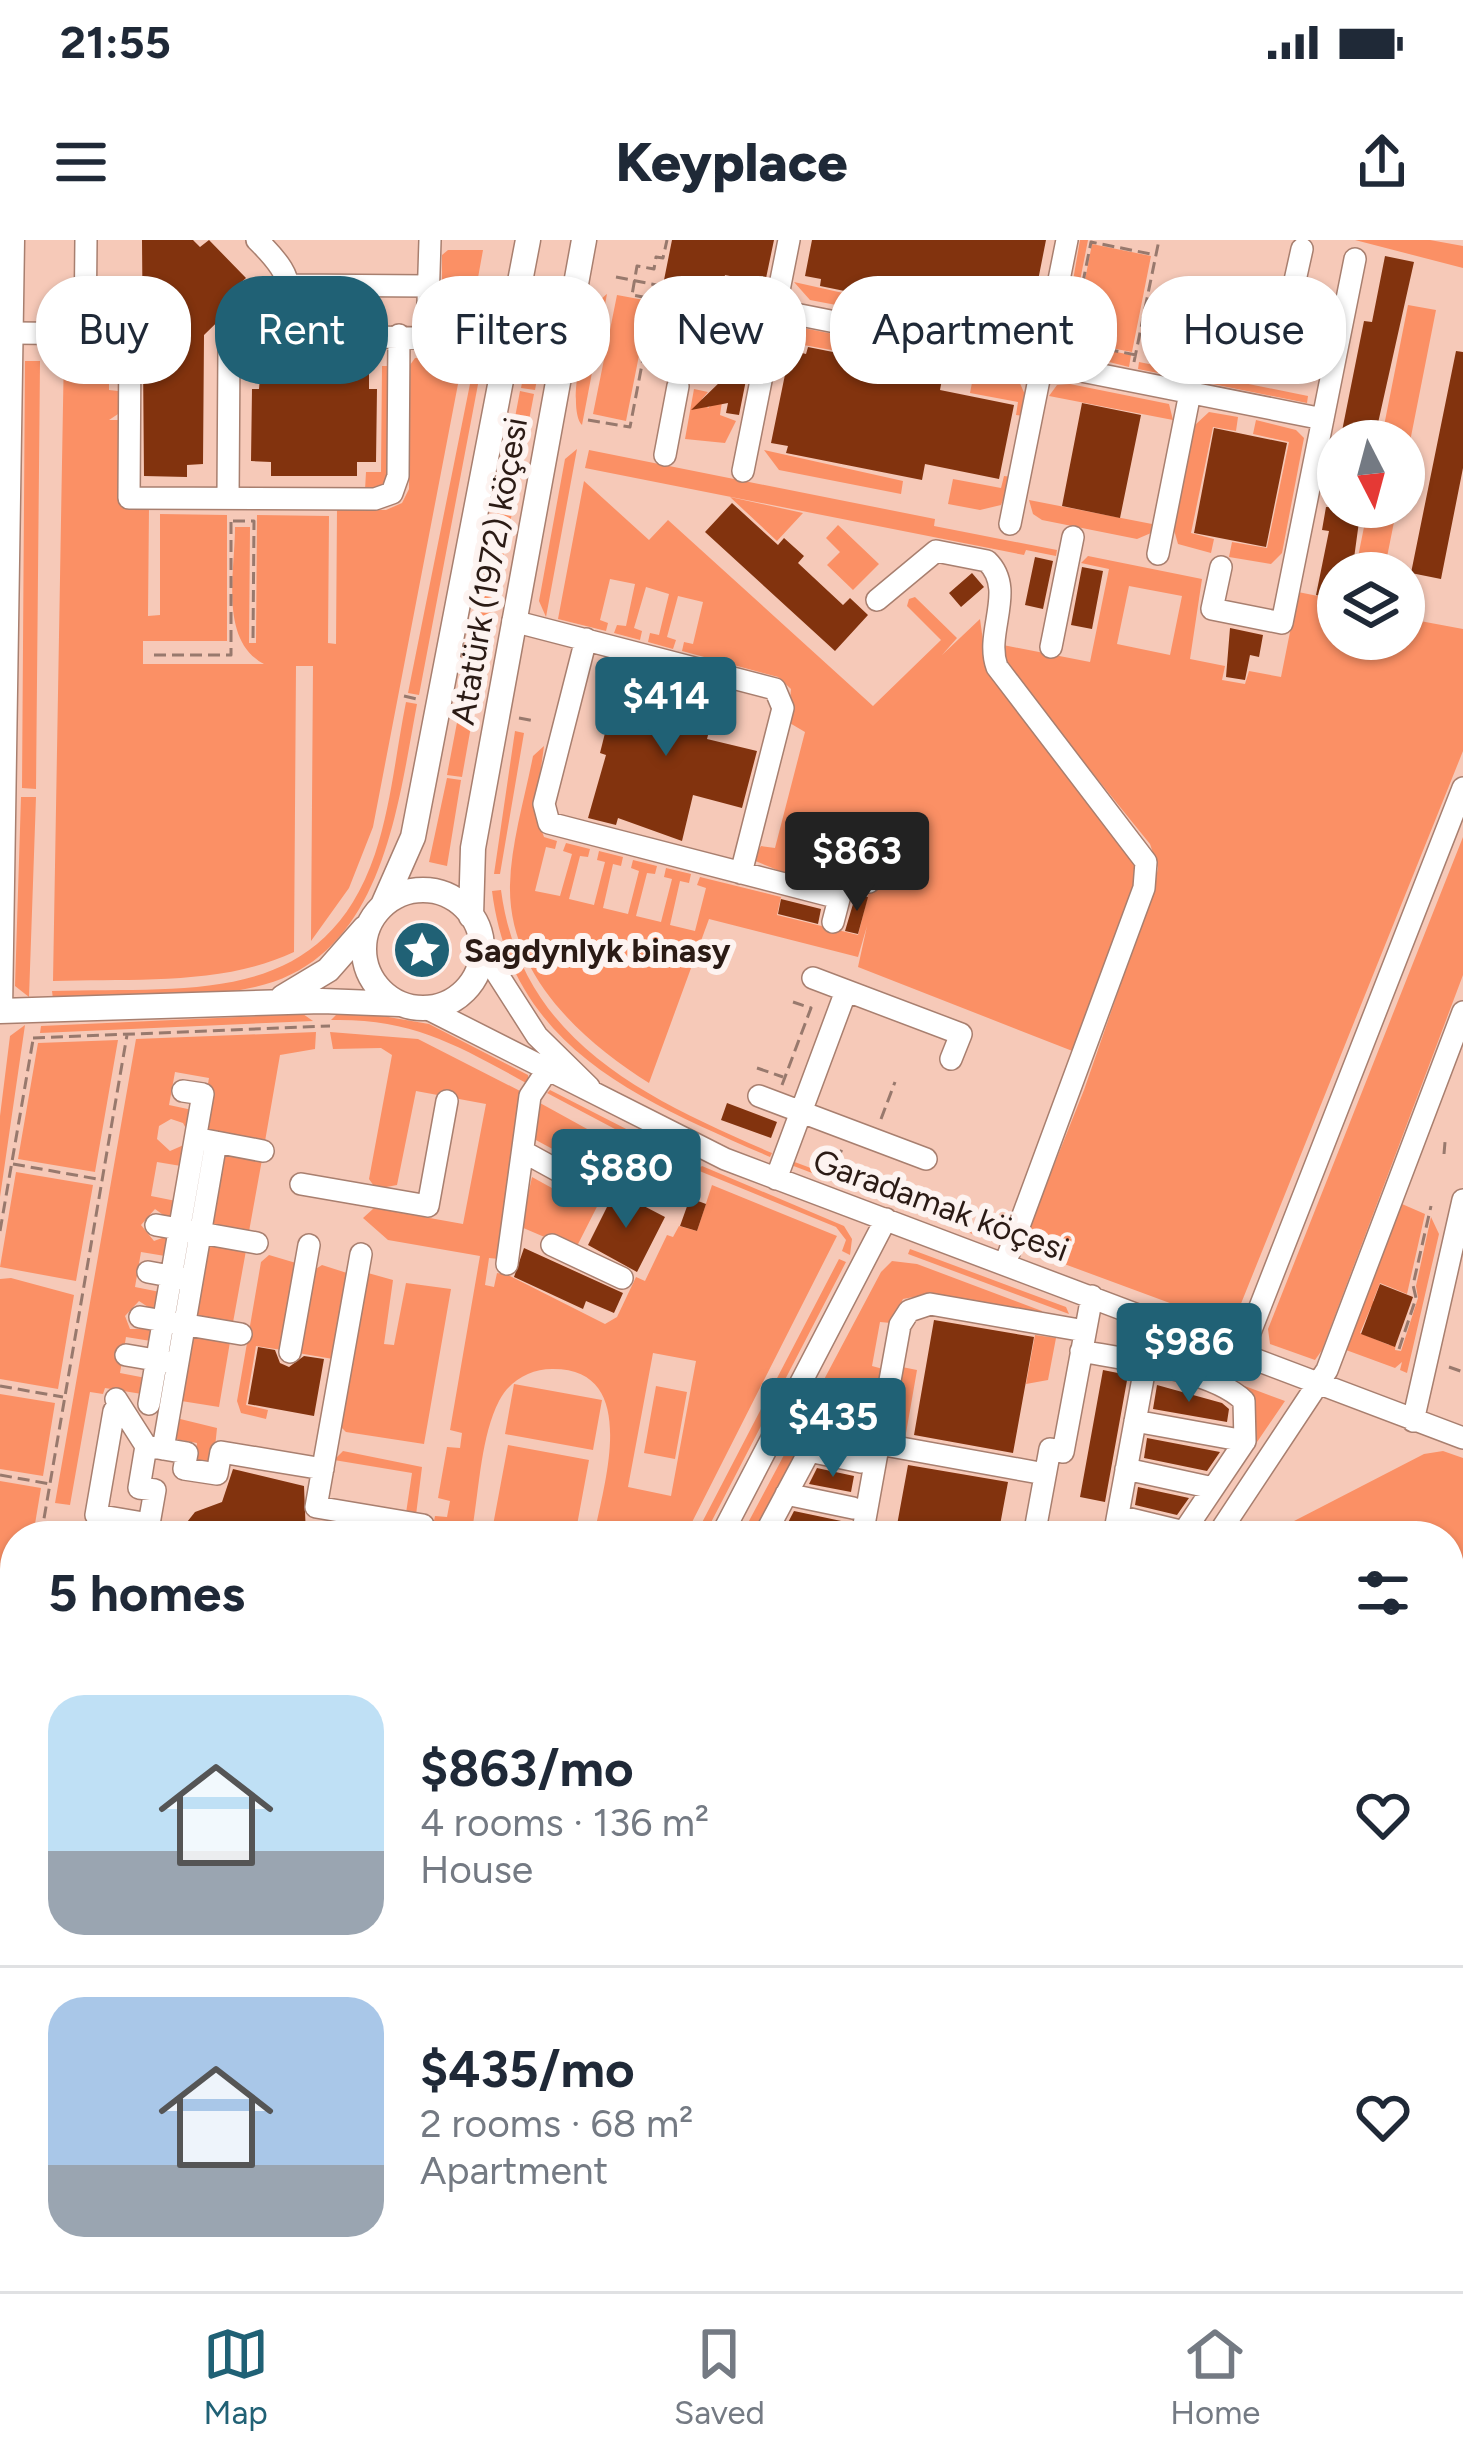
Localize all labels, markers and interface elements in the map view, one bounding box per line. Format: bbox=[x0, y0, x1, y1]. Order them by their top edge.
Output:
text: 21:55 bbox=[60, 15, 171, 69]
icon: menu bbox=[48, 129, 114, 195]
icon: share bbox=[1349, 129, 1415, 195]
text: Keyplace bbox=[616, 130, 847, 195]
chip: Buy bbox=[36, 276, 191, 384]
chip: Rent bbox=[215, 276, 388, 384]
chip: Filters bbox=[412, 276, 610, 384]
chip: New bbox=[634, 276, 806, 384]
chip: Apartment bbox=[830, 276, 1117, 384]
chip: House bbox=[1141, 276, 1346, 384]
street label: Atatürk (1972) köçesi bbox=[443, 414, 535, 728]
north arrow bbox=[1317, 420, 1425, 528]
map controls bbox=[1317, 420, 1425, 660]
button: layers bbox=[1317, 552, 1425, 660]
pin: $414 bbox=[595, 657, 737, 759]
text: $414 bbox=[622, 672, 710, 719]
pin: $863 bbox=[786, 812, 928, 914]
text: $863 bbox=[812, 827, 902, 874]
place icon: Sagdynlyk binasy bbox=[391, 919, 453, 981]
place label: Sagdynlyk binasy bbox=[464, 931, 731, 970]
pin: $880 bbox=[555, 1129, 697, 1231]
street label: Garadamak köçesi bbox=[808, 1141, 1074, 1269]
text: $880 bbox=[579, 1144, 673, 1191]
pin: $986 bbox=[1118, 1303, 1260, 1405]
text: $986 bbox=[1144, 1318, 1234, 1365]
pin: $435 bbox=[762, 1378, 904, 1480]
text: $435 bbox=[788, 1393, 878, 1440]
icon: filters bbox=[1350, 1560, 1416, 1626]
text: 5 homes bbox=[48, 1563, 245, 1624]
text: $863/mo bbox=[420, 1738, 634, 1799]
icon: home bbox=[144, 1743, 288, 1887]
icon: heart bbox=[1350, 1782, 1416, 1848]
text: 4 rooms · 136 m² bbox=[420, 1799, 709, 1846]
text: House bbox=[420, 1846, 533, 1893]
text: $435/mo bbox=[420, 2039, 635, 2100]
icon: home bbox=[144, 2045, 288, 2189]
icon: heart bbox=[1350, 2084, 1416, 2150]
text: 2 rooms · 68 m² bbox=[420, 2100, 693, 2147]
text: Apartment bbox=[420, 2147, 608, 2194]
tab: Map bbox=[203, 2321, 269, 2432]
tab: Saved bbox=[674, 2321, 765, 2432]
tab: Home bbox=[1170, 2321, 1260, 2432]

